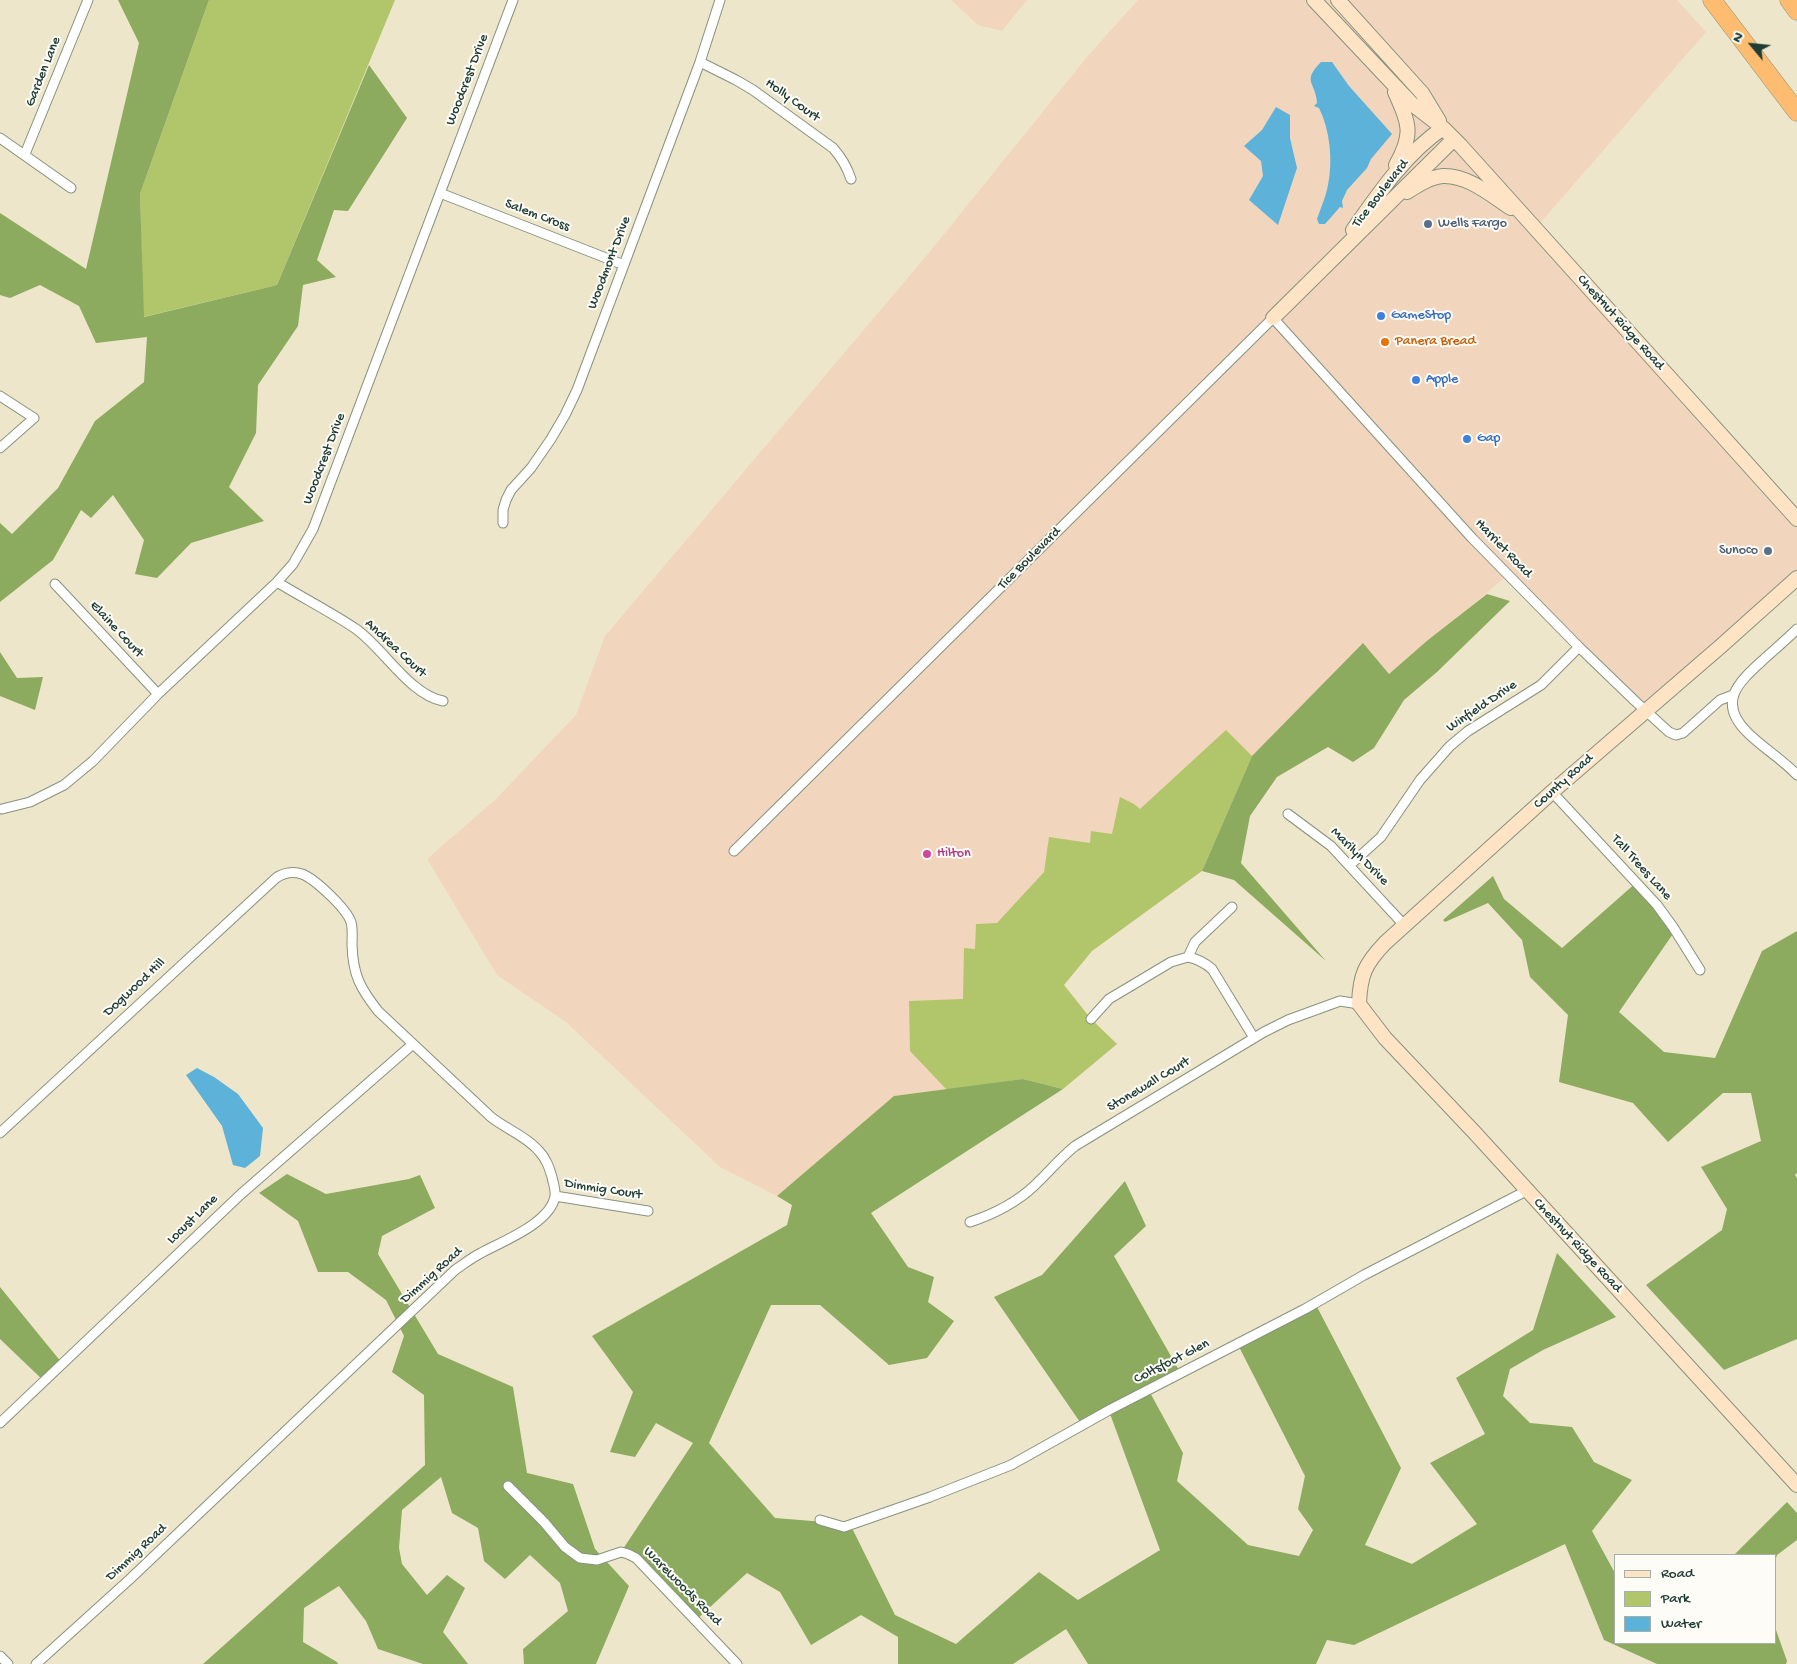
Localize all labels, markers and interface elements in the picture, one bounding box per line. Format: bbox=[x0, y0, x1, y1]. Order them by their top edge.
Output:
north arrow bbox=[1727, 20, 1777, 70]
text: N bbox=[1729, 30, 1748, 46]
street label: Woodcrest Drive bbox=[443, 32, 493, 128]
street label: Garden Lane bbox=[22, 35, 66, 109]
street label: Holly Court bbox=[761, 75, 823, 127]
street label: Tice Boulevard bbox=[1349, 156, 1413, 232]
street label: Salem Cross bbox=[502, 196, 572, 236]
street label: Woodmont Drive bbox=[585, 214, 635, 312]
place label: Wells Fargo bbox=[1438, 216, 1507, 232]
marker: Wells Fargo bbox=[1422, 218, 1434, 230]
street label: Chestnut Ridge Road bbox=[1573, 272, 1667, 374]
place label: GameStop bbox=[1391, 308, 1451, 324]
marker: GameStop bbox=[1375, 310, 1387, 322]
place label: Panera Bread bbox=[1395, 334, 1476, 350]
marker: Panera Bread bbox=[1379, 336, 1391, 348]
place label: Apple bbox=[1426, 372, 1458, 388]
marker: Apple bbox=[1410, 374, 1422, 386]
street label: Woodcrest Drive bbox=[300, 411, 350, 507]
place label: Gap bbox=[1477, 431, 1500, 447]
marker: Gap bbox=[1461, 433, 1473, 445]
street label: Harriet Road bbox=[1471, 516, 1535, 582]
street label: Tice Boulevard bbox=[995, 524, 1065, 594]
place label: Sunoco bbox=[1719, 543, 1758, 559]
marker: Sunoco bbox=[1762, 545, 1774, 557]
street label: Elaine Court bbox=[85, 598, 147, 662]
street label: Andrea Court bbox=[361, 616, 429, 682]
street label: Winfield Drive bbox=[1444, 677, 1520, 737]
street label: County Road bbox=[1531, 751, 1597, 813]
street label: Marilyn Drive bbox=[1326, 824, 1392, 890]
street label: Tall Trees Lane bbox=[1607, 832, 1675, 904]
place label: Hilton bbox=[937, 846, 971, 862]
marker: Hilton bbox=[921, 848, 933, 860]
street label: Dogwood Hill bbox=[101, 955, 169, 1021]
street label: Stonewall Court bbox=[1105, 1054, 1193, 1116]
street label: Dimmig Court bbox=[563, 1176, 643, 1204]
street label: Locust Lane bbox=[164, 1191, 222, 1249]
street label: Chestnut Ridge Road bbox=[1529, 1195, 1625, 1297]
street label: Dimmig Road bbox=[398, 1244, 466, 1308]
street label: Coltsfoot Glen bbox=[1131, 1336, 1213, 1388]
street label: Dimmig Road bbox=[103, 1521, 171, 1585]
street label: Warewoods Road bbox=[639, 1544, 725, 1630]
legend bbox=[1614, 1554, 1777, 1644]
text: Road bbox=[1661, 1565, 1694, 1583]
text: Park bbox=[1661, 1590, 1690, 1608]
text: Water bbox=[1661, 1615, 1701, 1633]

